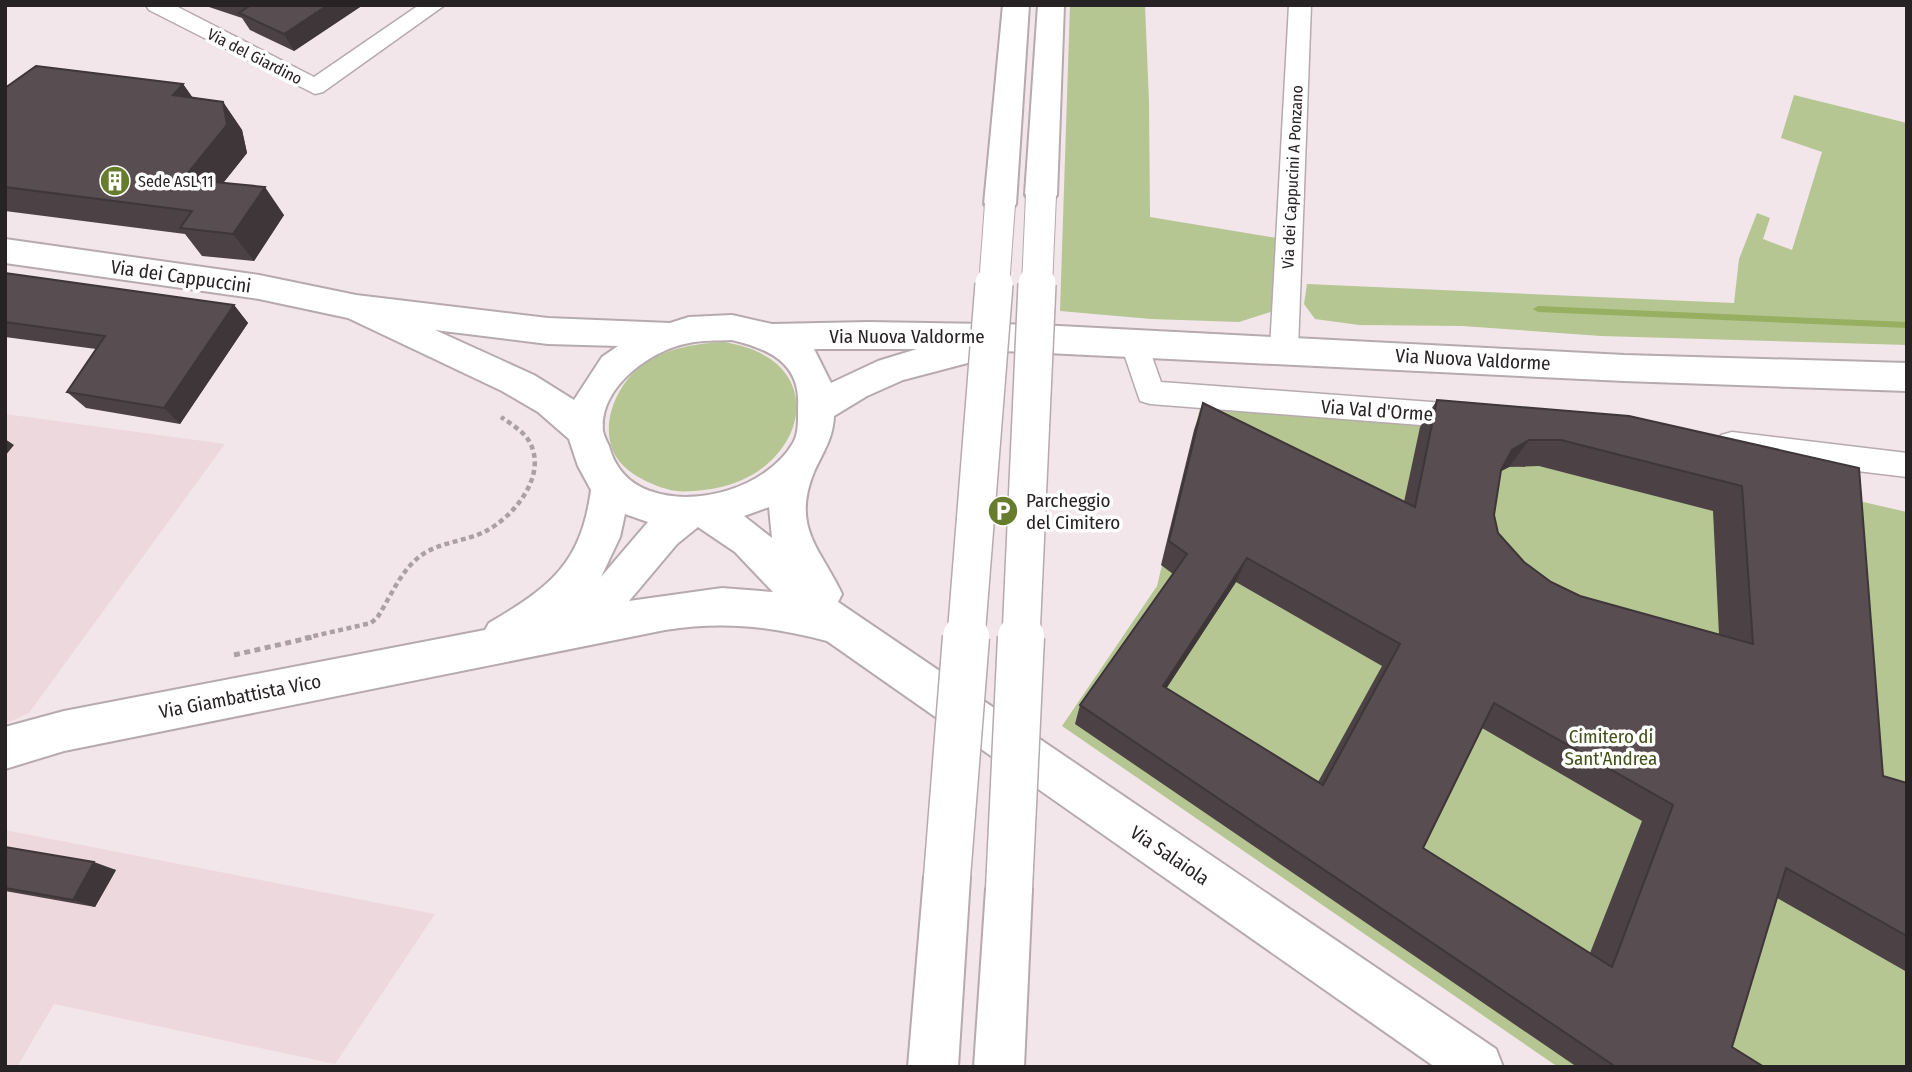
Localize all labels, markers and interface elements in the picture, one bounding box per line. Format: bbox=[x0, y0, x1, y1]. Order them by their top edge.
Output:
street label: Via del Giardino bbox=[204, 24, 305, 88]
street label: Via dei Cappucini A Ponzano bbox=[1278, 85, 1307, 269]
building icon: Sede ASL 11 bbox=[98, 164, 132, 198]
place label: Sede ASL 11 bbox=[138, 172, 214, 191]
street label: Via dei Cappuccini bbox=[109, 255, 253, 298]
street label: Via Nuova Valdorme bbox=[829, 325, 985, 348]
street label: Via Nuova Valdorme bbox=[1395, 344, 1551, 375]
street label: Via Val d'Orme bbox=[1320, 395, 1434, 426]
place label: Parcheggio del Cimitero bbox=[1026, 489, 1120, 534]
parking icon: Parcheggio del Cimitero bbox=[986, 494, 1020, 528]
street label: Via Giambattista Vico bbox=[157, 670, 323, 723]
park label: Cimitero di Sant'Andrea bbox=[1565, 725, 1657, 770]
street label: Via Salaiola bbox=[1126, 821, 1213, 890]

